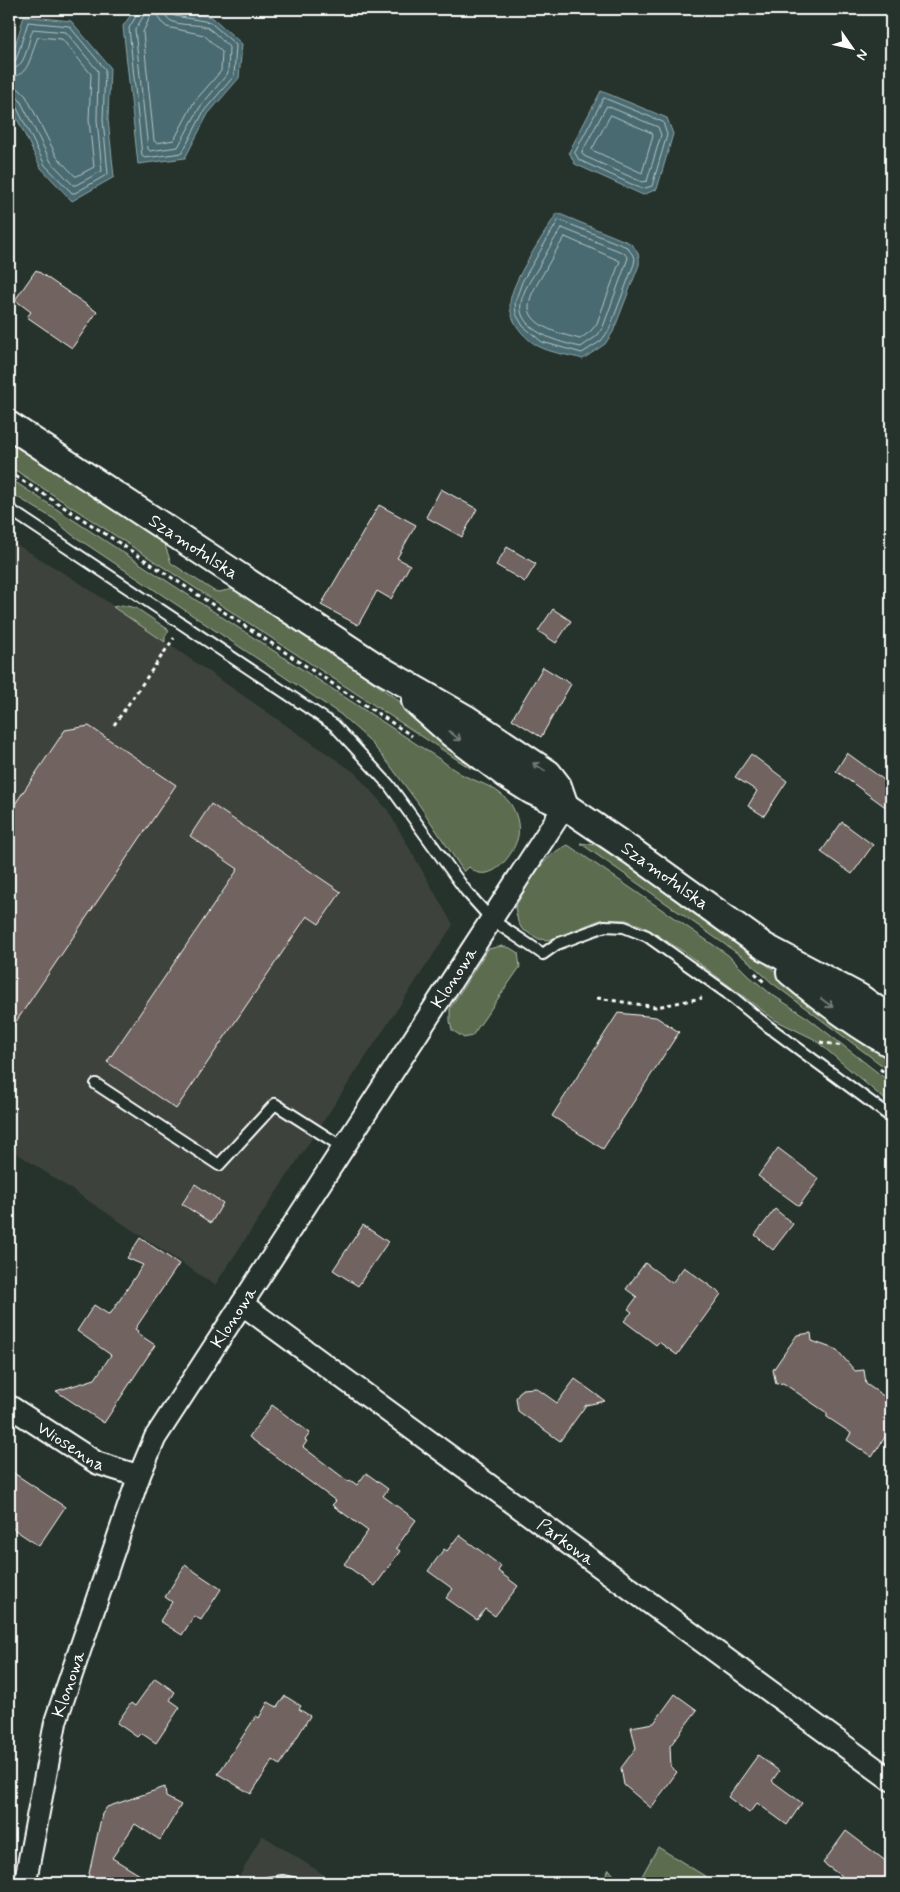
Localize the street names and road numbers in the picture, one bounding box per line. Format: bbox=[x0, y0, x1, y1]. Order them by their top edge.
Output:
street label: Szamotulska bbox=[144, 509, 243, 586]
street label: Szamotulska bbox=[616, 836, 713, 916]
street label: Klonowa bbox=[426, 942, 484, 1013]
street label: Klonowa bbox=[205, 1282, 263, 1353]
street label: Wiosenna bbox=[32, 1416, 107, 1478]
street label: Parkowa bbox=[532, 1513, 599, 1572]
street label: Klonowa bbox=[47, 1648, 92, 1721]

